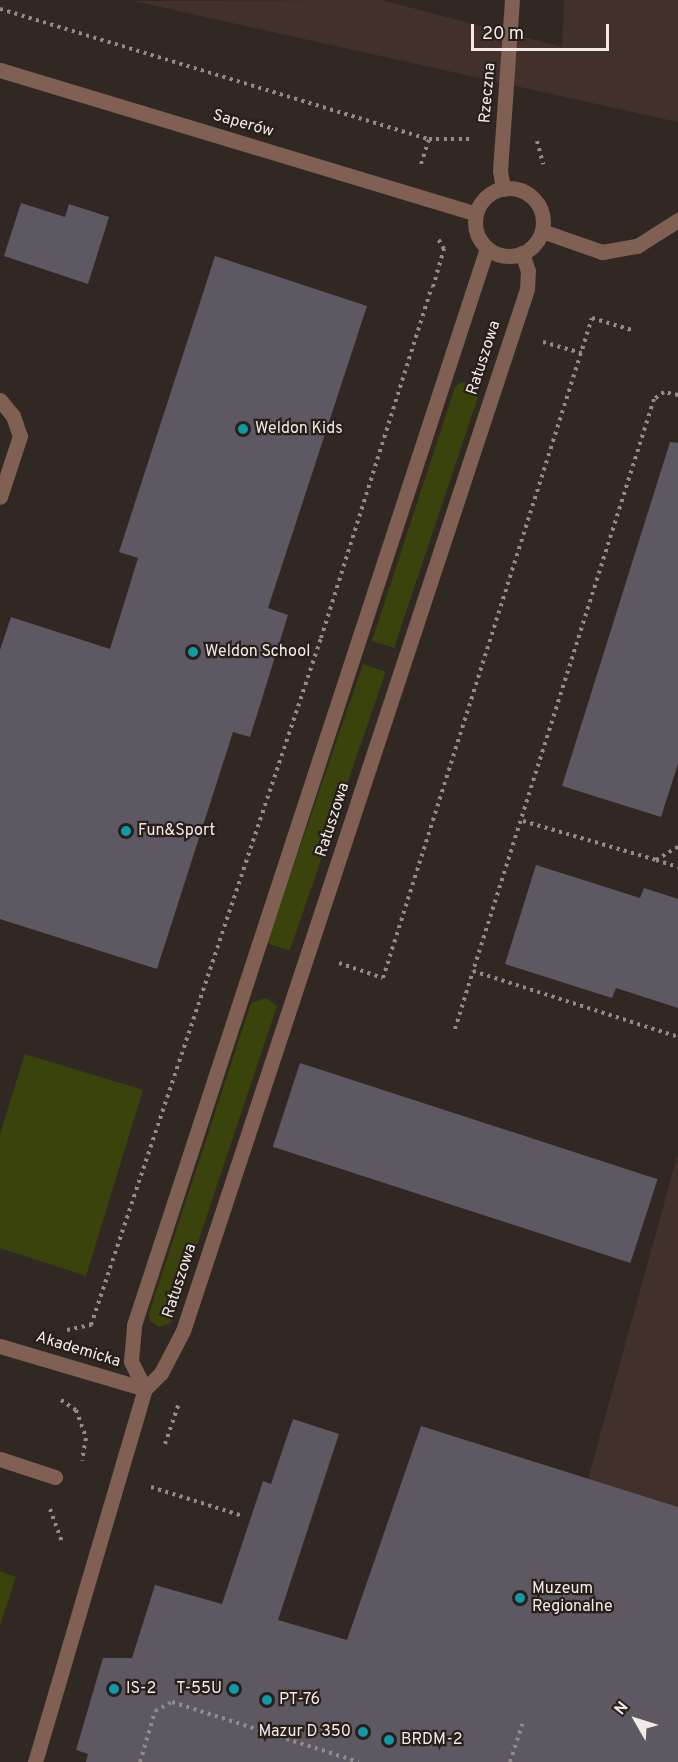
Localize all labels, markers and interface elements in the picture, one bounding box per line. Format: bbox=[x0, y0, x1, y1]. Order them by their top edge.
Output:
scale bar bbox=[474, 12, 612, 50]
text: 20 m bbox=[482, 23, 524, 46]
street label: Rzeczna bbox=[476, 62, 500, 124]
street label: Saperów bbox=[210, 106, 276, 142]
street label: Ratuszowa bbox=[463, 318, 505, 398]
place label: Weldon Kids bbox=[255, 419, 343, 439]
marker: Weldon Kids bbox=[236, 422, 250, 436]
place label: Weldon School bbox=[205, 642, 310, 662]
marker: Weldon School bbox=[186, 645, 200, 659]
street label: Ratuszowa bbox=[312, 780, 354, 860]
place label: Fun&Sport bbox=[138, 821, 215, 841]
marker: Fun&Sport bbox=[119, 824, 133, 838]
street label: Ratuszowa bbox=[159, 1241, 201, 1321]
street label: Akademicka bbox=[33, 1328, 123, 1372]
place label: Muzeum Regionalne bbox=[532, 1579, 613, 1617]
marker: Muzeum Regionalne bbox=[513, 1591, 527, 1605]
place label: IS-2 bbox=[126, 1679, 156, 1699]
place label: T-55U bbox=[176, 1679, 222, 1699]
marker: IS-2 bbox=[107, 1682, 121, 1696]
marker: T-55U bbox=[227, 1682, 241, 1696]
place label: PT-76 bbox=[279, 1690, 320, 1710]
north arrow bbox=[606, 1690, 666, 1750]
marker: PT-76 bbox=[260, 1693, 274, 1707]
text: N bbox=[611, 1698, 633, 1719]
place label: Mazur D 350 bbox=[259, 1722, 351, 1742]
marker: Mazur D 350 bbox=[356, 1725, 370, 1739]
place label: BRDM-2 bbox=[401, 1730, 463, 1750]
marker: BRDM-2 bbox=[382, 1733, 396, 1747]

